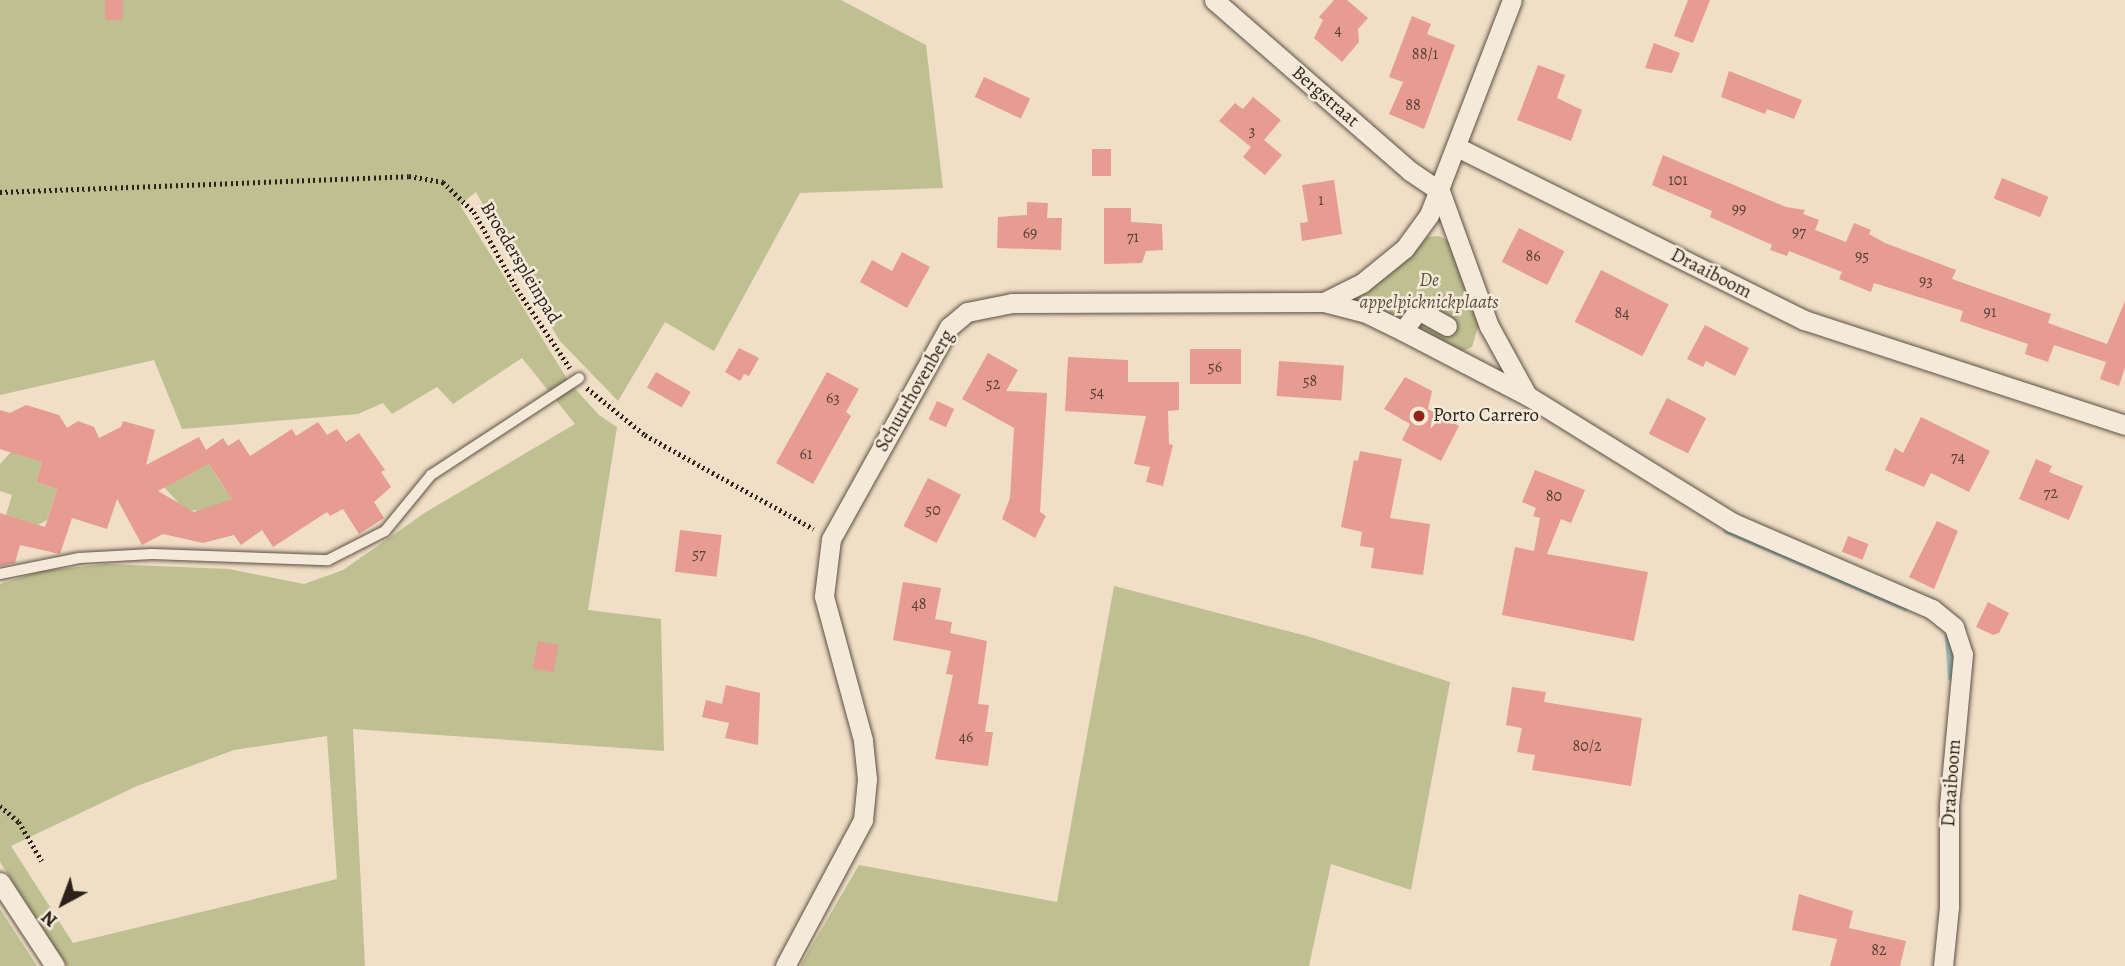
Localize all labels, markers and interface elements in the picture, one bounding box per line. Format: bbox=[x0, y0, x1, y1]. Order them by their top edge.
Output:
house number: 4 bbox=[1334, 20, 1342, 40]
house number: 88/1 bbox=[1412, 44, 1438, 64]
street label: Bergstraat bbox=[1287, 62, 1363, 132]
house number: 88 bbox=[1405, 95, 1421, 115]
house number: 3 bbox=[1249, 121, 1255, 141]
house number: 101 bbox=[1668, 170, 1688, 190]
house number: 1 bbox=[1318, 190, 1324, 210]
street label: Broederspleinpad bbox=[475, 198, 565, 328]
house number: 99 bbox=[1732, 199, 1746, 219]
house number: 97 bbox=[1792, 222, 1806, 242]
house number: 69 bbox=[1023, 223, 1037, 243]
house number: 71 bbox=[1127, 227, 1139, 247]
street label: Draaiboom bbox=[1667, 244, 1755, 304]
house number: 86 bbox=[1525, 246, 1541, 266]
house number: 95 bbox=[1855, 246, 1869, 266]
park label: De appelpicknickplaats bbox=[1359, 270, 1499, 314]
house number: 93 bbox=[1919, 271, 1933, 291]
house number: 91 bbox=[1984, 302, 1996, 322]
house number: 84 bbox=[1614, 303, 1630, 323]
street label: Schuurhovenberg bbox=[871, 326, 959, 456]
house number: 56 bbox=[1208, 357, 1222, 377]
house number: 58 bbox=[1303, 371, 1317, 391]
house number: 52 bbox=[986, 374, 1000, 394]
house number: 54 bbox=[1090, 382, 1104, 402]
house number: 63 bbox=[826, 388, 840, 408]
place label: Porto Carrero bbox=[1433, 405, 1539, 427]
marker: Porto Carrero bbox=[1411, 408, 1427, 424]
house number: 61 bbox=[800, 444, 812, 464]
house number: 74 bbox=[1951, 447, 1965, 467]
house number: 72 bbox=[2044, 483, 2058, 503]
house number: 80 bbox=[1546, 486, 1562, 506]
house number: 50 bbox=[925, 500, 941, 520]
house number: 57 bbox=[692, 544, 706, 564]
house number: 48 bbox=[911, 594, 927, 614]
house number: 46 bbox=[959, 727, 973, 747]
house number: 80/2 bbox=[1572, 736, 1602, 756]
street label: Draaiboom bbox=[1938, 738, 1966, 828]
north arrow bbox=[28, 868, 98, 938]
text: N bbox=[35, 904, 63, 933]
house number: 82 bbox=[1871, 940, 1887, 960]

